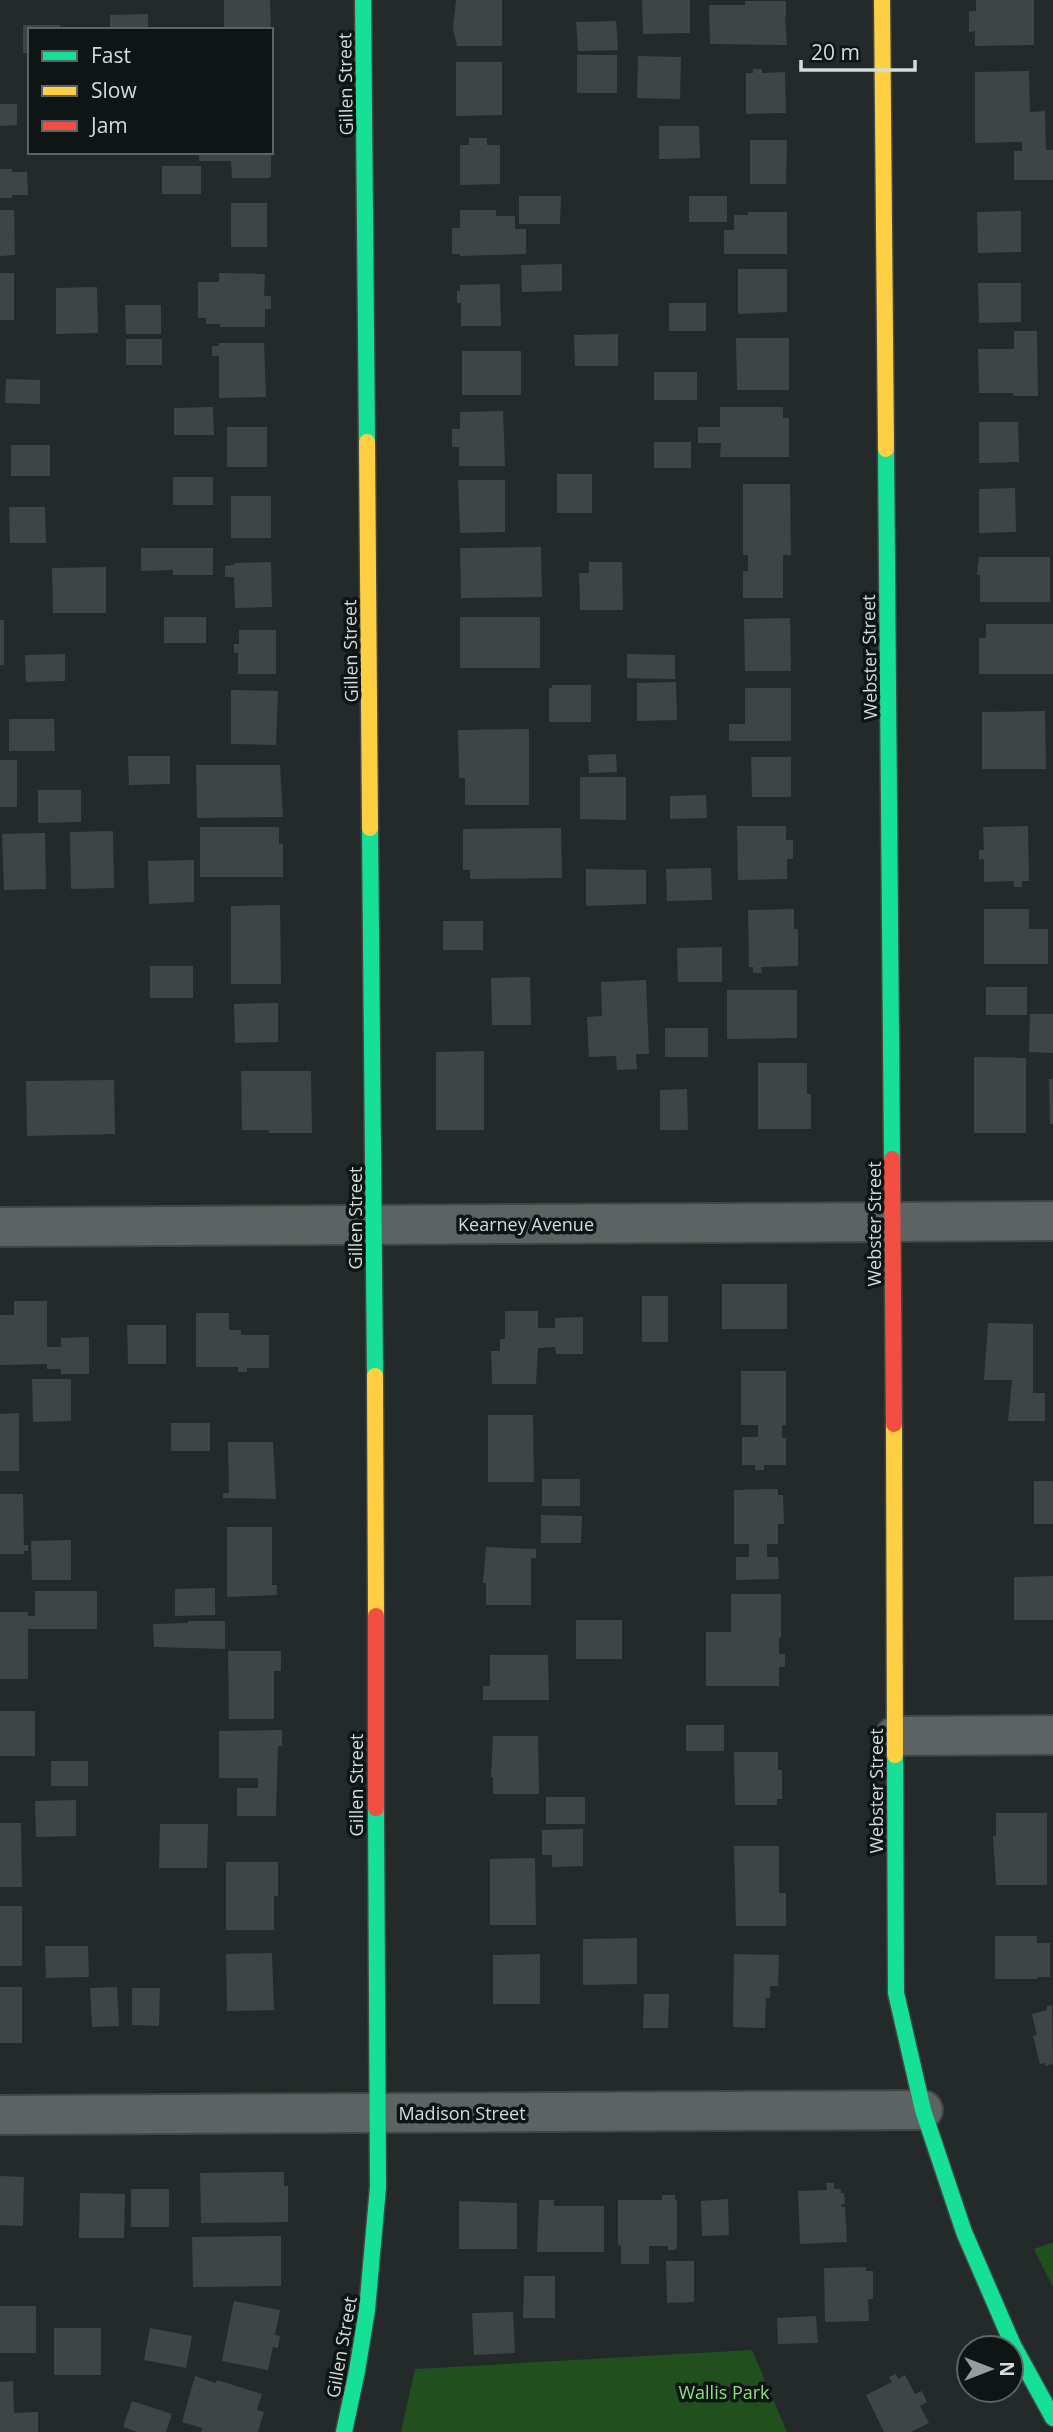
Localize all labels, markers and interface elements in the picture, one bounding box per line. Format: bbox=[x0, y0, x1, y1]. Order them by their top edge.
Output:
legend bbox=[28, 28, 273, 154]
scale bar bbox=[801, 28, 915, 72]
street label: Gillen Street bbox=[332, 32, 358, 136]
text: 20 m bbox=[811, 38, 860, 66]
text: Fast bbox=[91, 41, 131, 69]
text: Slow bbox=[91, 76, 137, 104]
text: Jam bbox=[89, 111, 128, 139]
street label: Webster Street bbox=[856, 594, 882, 720]
street label: Gillen Street bbox=[337, 599, 363, 703]
street label: Webster Street bbox=[862, 1161, 886, 1287]
street label: Gillen Street bbox=[343, 1167, 367, 1269]
street label: Kearney Avenue bbox=[458, 1212, 594, 1236]
street label: Webster Street bbox=[864, 1728, 888, 1854]
street label: Gillen Street bbox=[344, 1734, 368, 1836]
street label: Madison Street bbox=[398, 2101, 526, 2125]
street label: Gillen Street bbox=[320, 2294, 362, 2400]
north arrow bbox=[955, 2334, 1025, 2404]
text: N bbox=[994, 2361, 1020, 2377]
park label: Wallis Park bbox=[678, 2380, 770, 2404]

